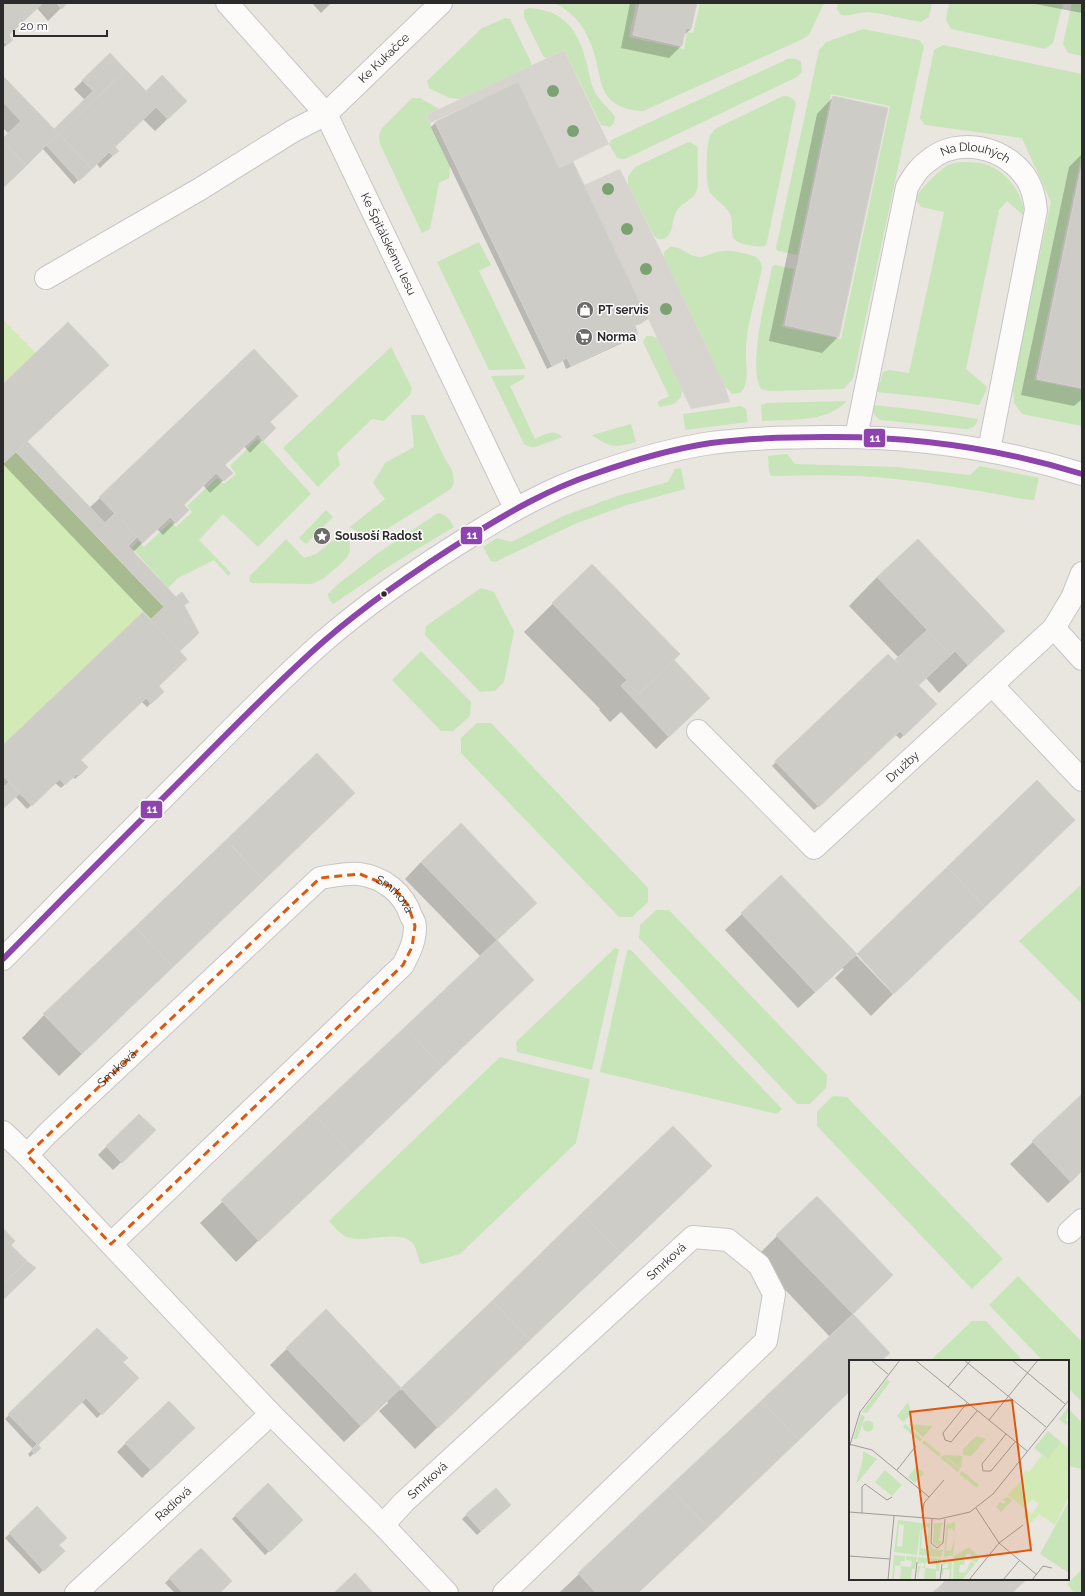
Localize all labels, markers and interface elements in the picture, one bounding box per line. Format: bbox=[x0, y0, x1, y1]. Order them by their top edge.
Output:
scale bar bbox=[14, 12, 107, 38]
text: 20 m bbox=[20, 19, 48, 33]
street label: Ke Kukačce bbox=[356, 31, 412, 86]
street label: Na Dlouhých bbox=[938, 140, 1013, 166]
street label: Ke Špitálskému lesu bbox=[358, 191, 419, 298]
shop icon: PT servis bbox=[575, 300, 595, 320]
place label: PT servis bbox=[598, 303, 649, 317]
supermarket icon: Norma bbox=[574, 327, 594, 347]
place label: Norma bbox=[597, 330, 636, 344]
line badge: 11 bbox=[863, 428, 886, 448]
text: 11 bbox=[870, 432, 881, 445]
place icon: Sousoší Radost bbox=[312, 526, 332, 546]
line badge: 11 bbox=[460, 526, 483, 545]
place label: Sousoší Radost bbox=[335, 529, 423, 543]
text: 11 bbox=[467, 529, 478, 542]
unlabelled marker bbox=[379, 589, 389, 599]
street label: Družby bbox=[883, 748, 922, 785]
line badge: 11 bbox=[140, 800, 163, 819]
text: 11 bbox=[147, 803, 158, 816]
street label: Smrková bbox=[374, 872, 416, 915]
street label: Smrková bbox=[95, 1047, 139, 1090]
street label: Smrková bbox=[644, 1240, 689, 1283]
inset map bbox=[849, 1360, 1069, 1580]
street label: Smrková bbox=[405, 1459, 450, 1502]
street label: Radiová bbox=[152, 1484, 194, 1524]

